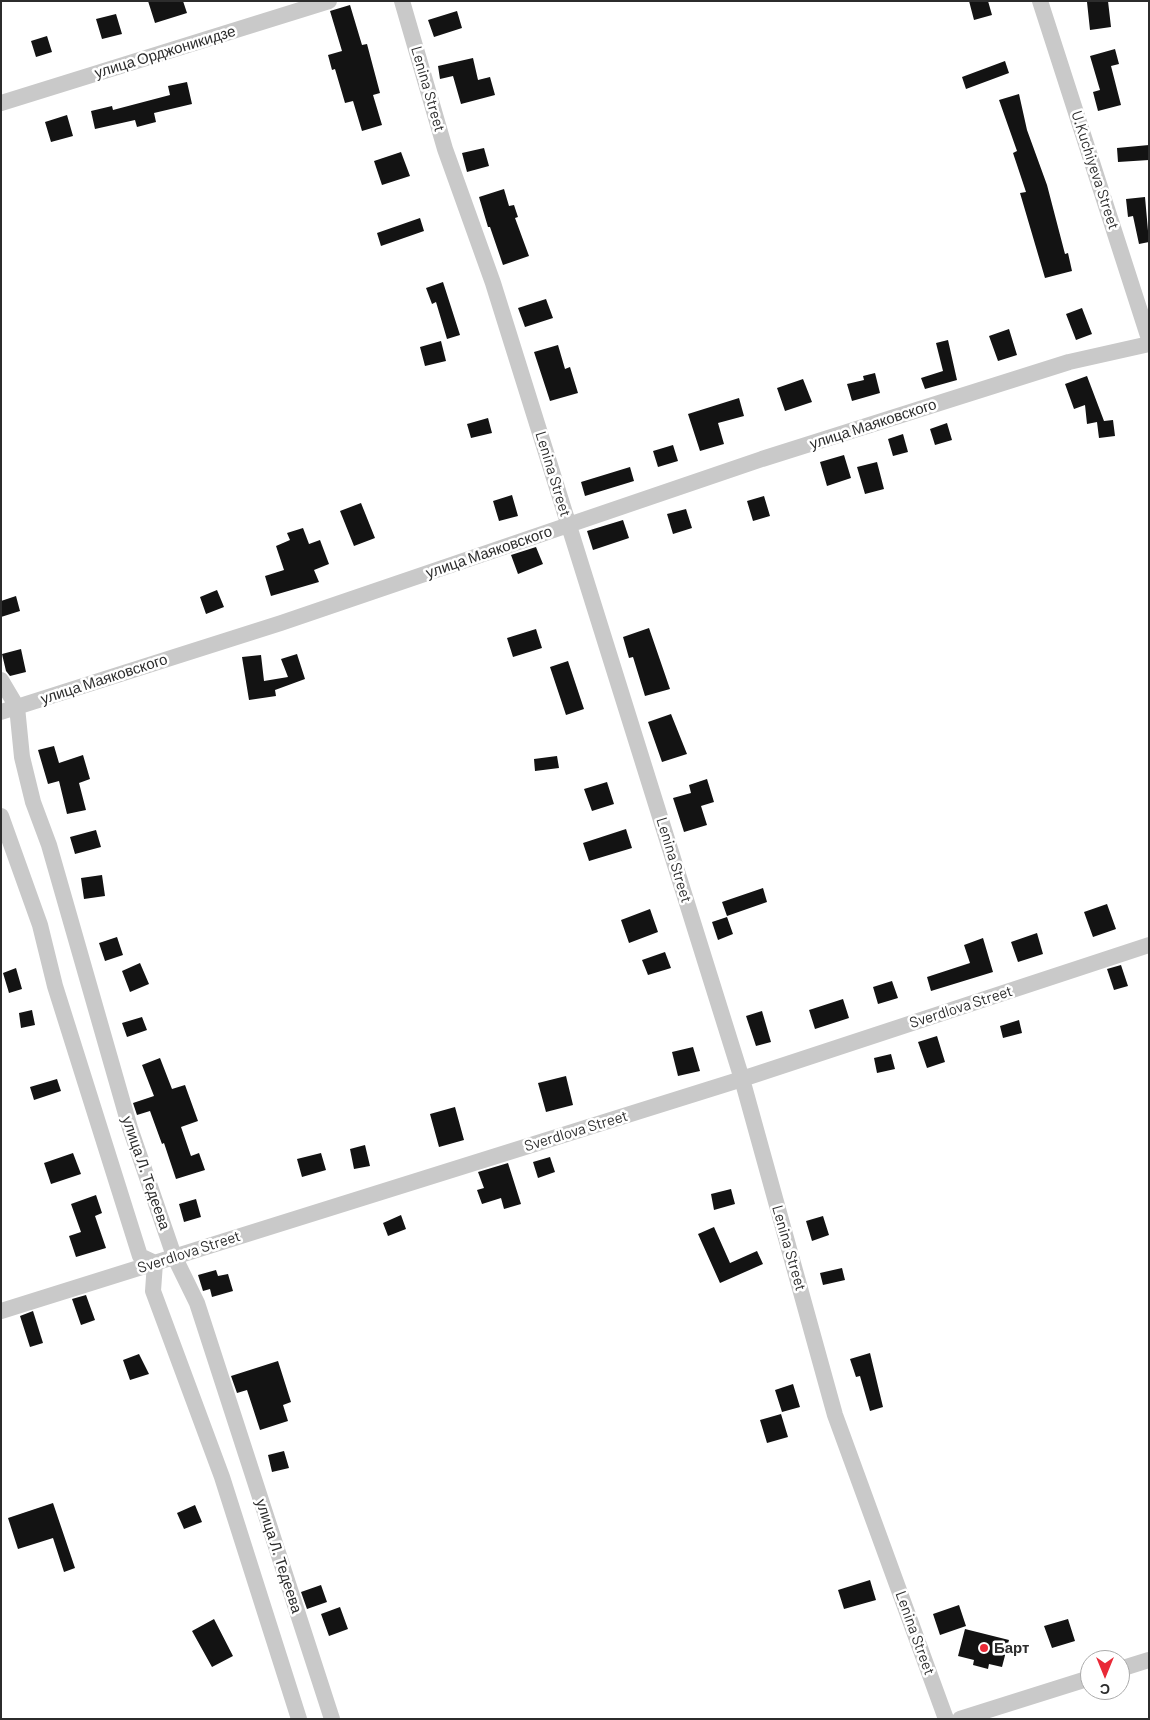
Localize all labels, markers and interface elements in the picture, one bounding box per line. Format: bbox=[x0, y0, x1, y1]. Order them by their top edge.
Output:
street label: улица Орджоникидзе bbox=[92, 22, 238, 82]
street label: Lenina Street bbox=[407, 44, 449, 134]
street label: U.Kuchiyeva Street bbox=[1067, 108, 1123, 232]
street label: улица Маяковского bbox=[807, 395, 939, 453]
street label: Lenina Street bbox=[532, 429, 574, 519]
street label: улица Маяковского bbox=[424, 522, 554, 582]
street label: улица Маяковского bbox=[38, 650, 170, 708]
street label: Lenina Street bbox=[653, 815, 695, 905]
street label: Sverdlova Street bbox=[907, 982, 1015, 1032]
street label: Sverdlova Street bbox=[522, 1107, 630, 1155]
street label: улица Л. Тедеева bbox=[118, 1114, 174, 1232]
street label: Lenina Street bbox=[768, 1203, 810, 1293]
street label: Sverdlova Street bbox=[135, 1227, 243, 1277]
street label: улица Л. Тедеева bbox=[252, 1497, 306, 1615]
street label: Lenina Street bbox=[891, 1589, 939, 1677]
place label: Барт bbox=[994, 1639, 1029, 1657]
marker: Барт bbox=[978, 1642, 990, 1654]
north arrow bbox=[1080, 1650, 1130, 1700]
text: С bbox=[1100, 1681, 1110, 1698]

